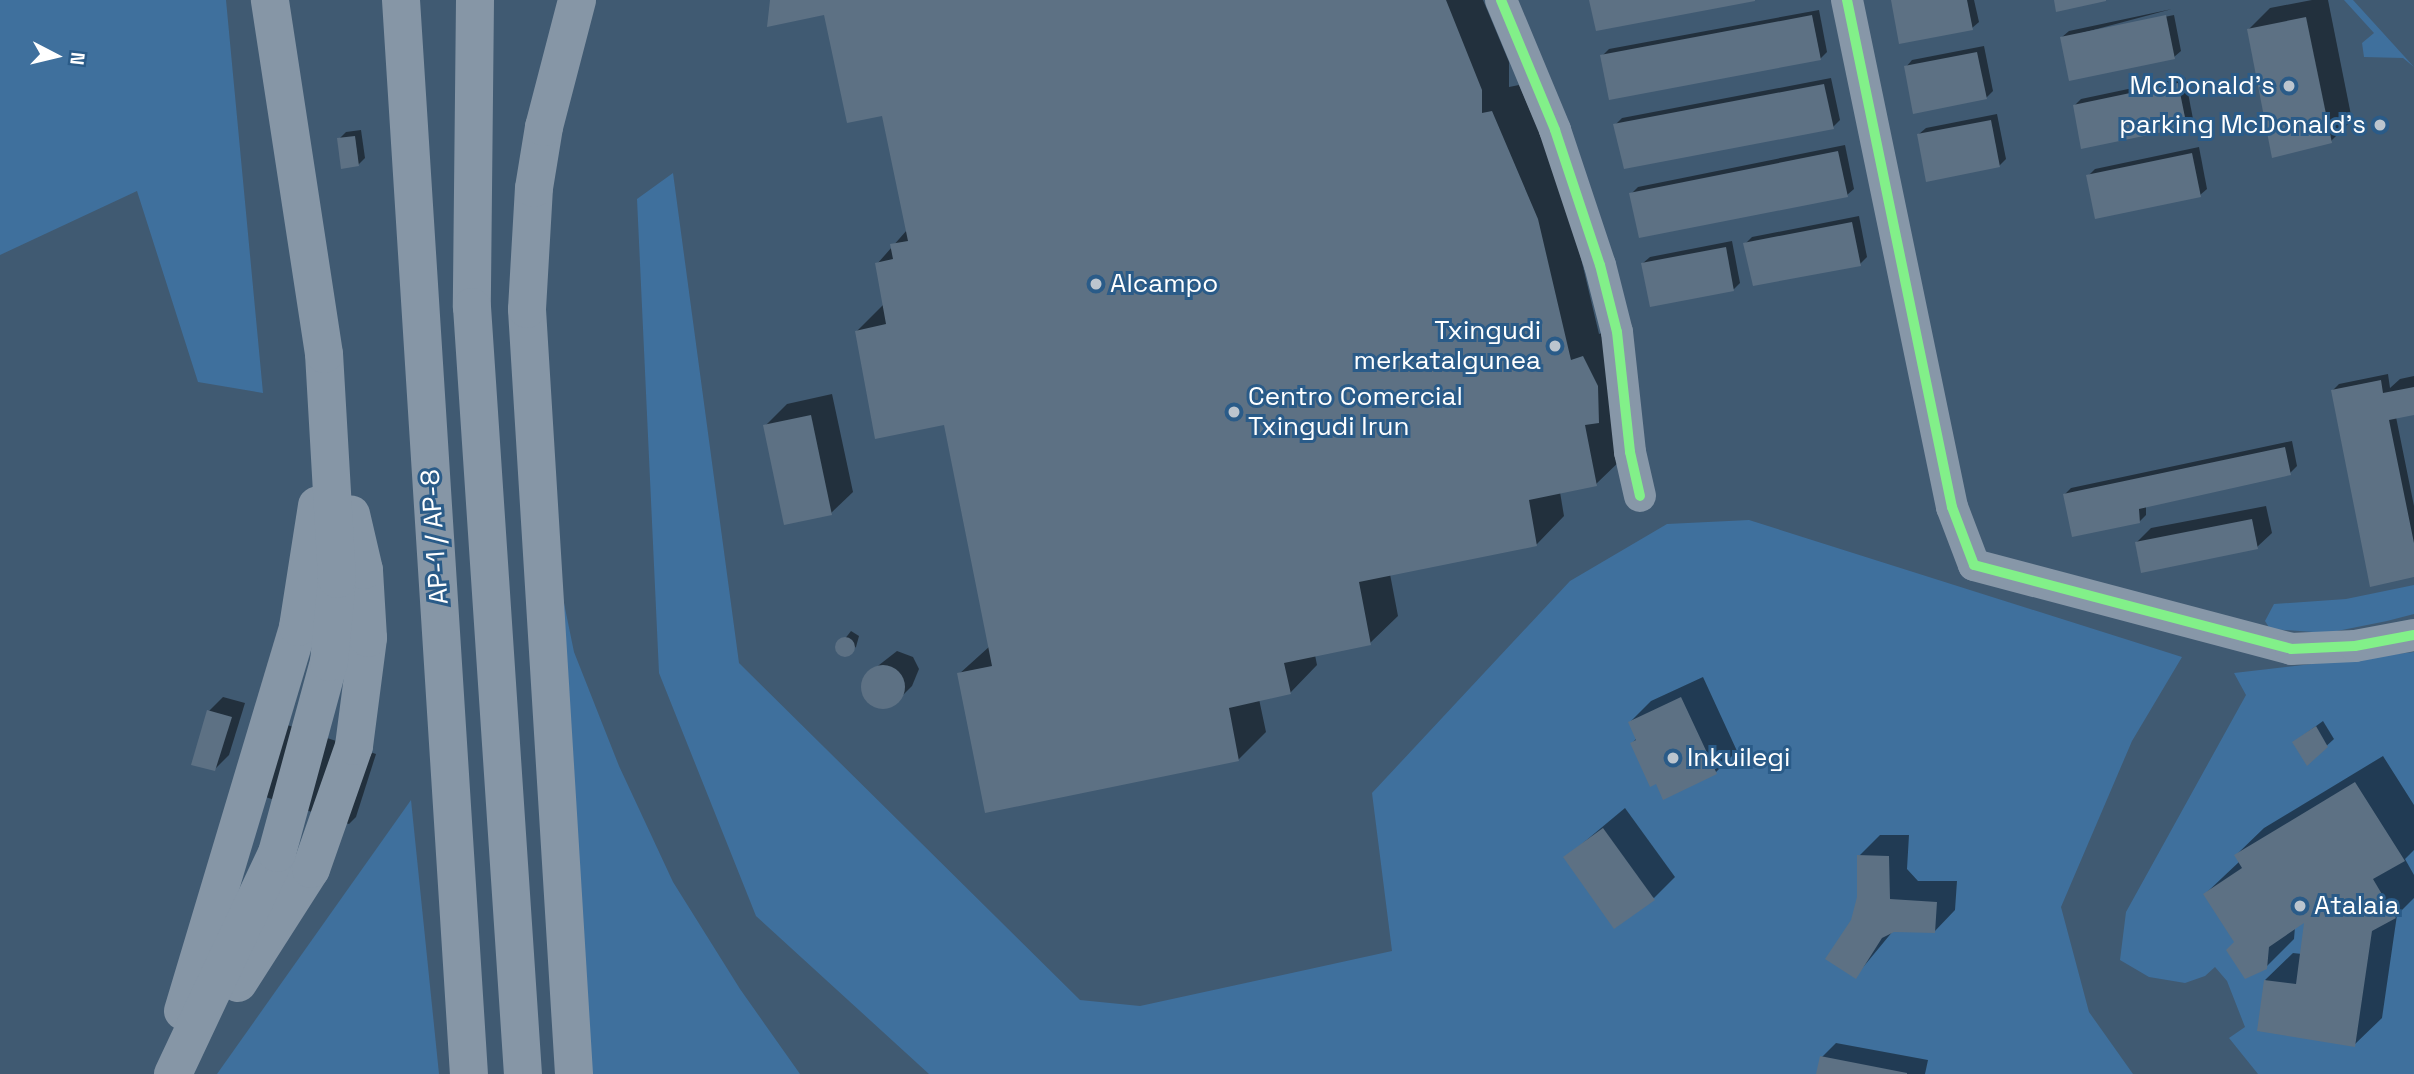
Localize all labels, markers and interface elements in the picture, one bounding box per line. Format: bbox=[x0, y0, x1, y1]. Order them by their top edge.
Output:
north arrow bbox=[21, 21, 91, 91]
text: N bbox=[64, 51, 91, 66]
place label: McDonald's bbox=[2130, 70, 2275, 102]
marker: McDonald's bbox=[2281, 78, 2297, 94]
place label: parking McDonald's bbox=[2119, 109, 2366, 141]
marker: parking McDonald's bbox=[2372, 117, 2388, 133]
place label: Alcampo bbox=[1110, 268, 1218, 300]
marker: Alcampo bbox=[1088, 276, 1104, 292]
place label: Txingudi merkatalgunea bbox=[1354, 315, 1541, 376]
marker: Txingudi merkatalgunea bbox=[1547, 338, 1563, 354]
place label: Centro Comercial Txingudi Irun bbox=[1248, 381, 1463, 442]
marker: Centro Comercial Txingudi Irun bbox=[1226, 404, 1242, 420]
street label: AP-1 / AP-8 bbox=[415, 468, 455, 606]
place label: Inkuilegi bbox=[1687, 742, 1790, 774]
marker: Inkuilegi bbox=[1665, 750, 1681, 766]
place label: Atalaia bbox=[2314, 890, 2399, 922]
marker: Atalaia bbox=[2292, 898, 2308, 914]

